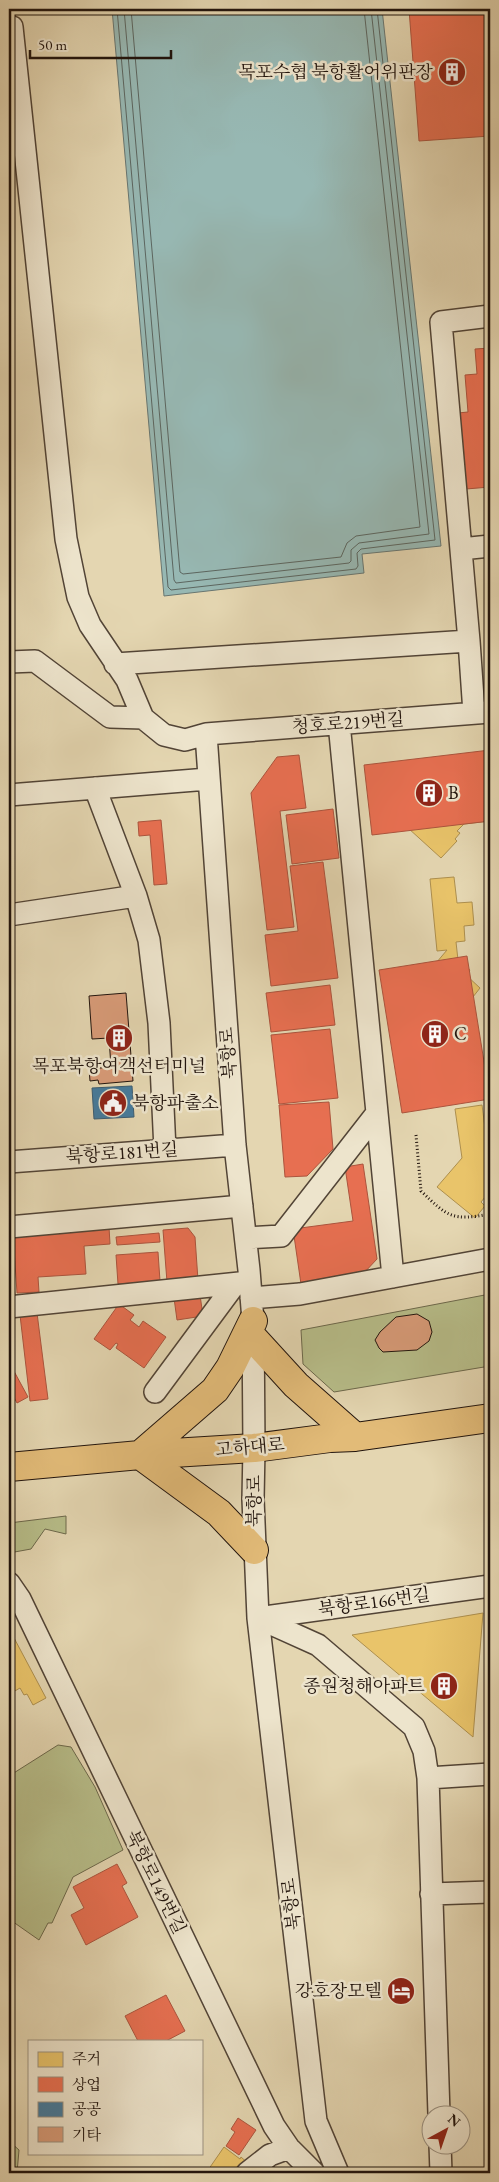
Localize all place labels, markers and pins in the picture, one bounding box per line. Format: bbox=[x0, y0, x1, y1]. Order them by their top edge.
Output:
building icon: 목포수협 북항활어위판장 bbox=[437, 57, 467, 87]
place label: 목포수협 북항활어위판장 bbox=[238, 60, 434, 83]
building icon: B bbox=[414, 778, 444, 808]
place label: B bbox=[448, 781, 459, 804]
building icon: C bbox=[420, 1019, 450, 1049]
place label: C bbox=[454, 1022, 467, 1045]
building icon: 목포북항여객선터미널 bbox=[104, 1023, 134, 1053]
place label: 목포북항여객선터미널 bbox=[32, 1054, 206, 1077]
public building icon: 북항파출소 bbox=[98, 1088, 128, 1118]
place label: 북항파출소 bbox=[132, 1091, 219, 1114]
building icon: 종원청해아파트 bbox=[429, 1671, 459, 1701]
place label: 종원청해아파트 bbox=[303, 1674, 426, 1697]
hotel icon: 강호장모텔 bbox=[386, 1976, 416, 2006]
place label: 강호장모텔 bbox=[295, 1979, 382, 2002]

